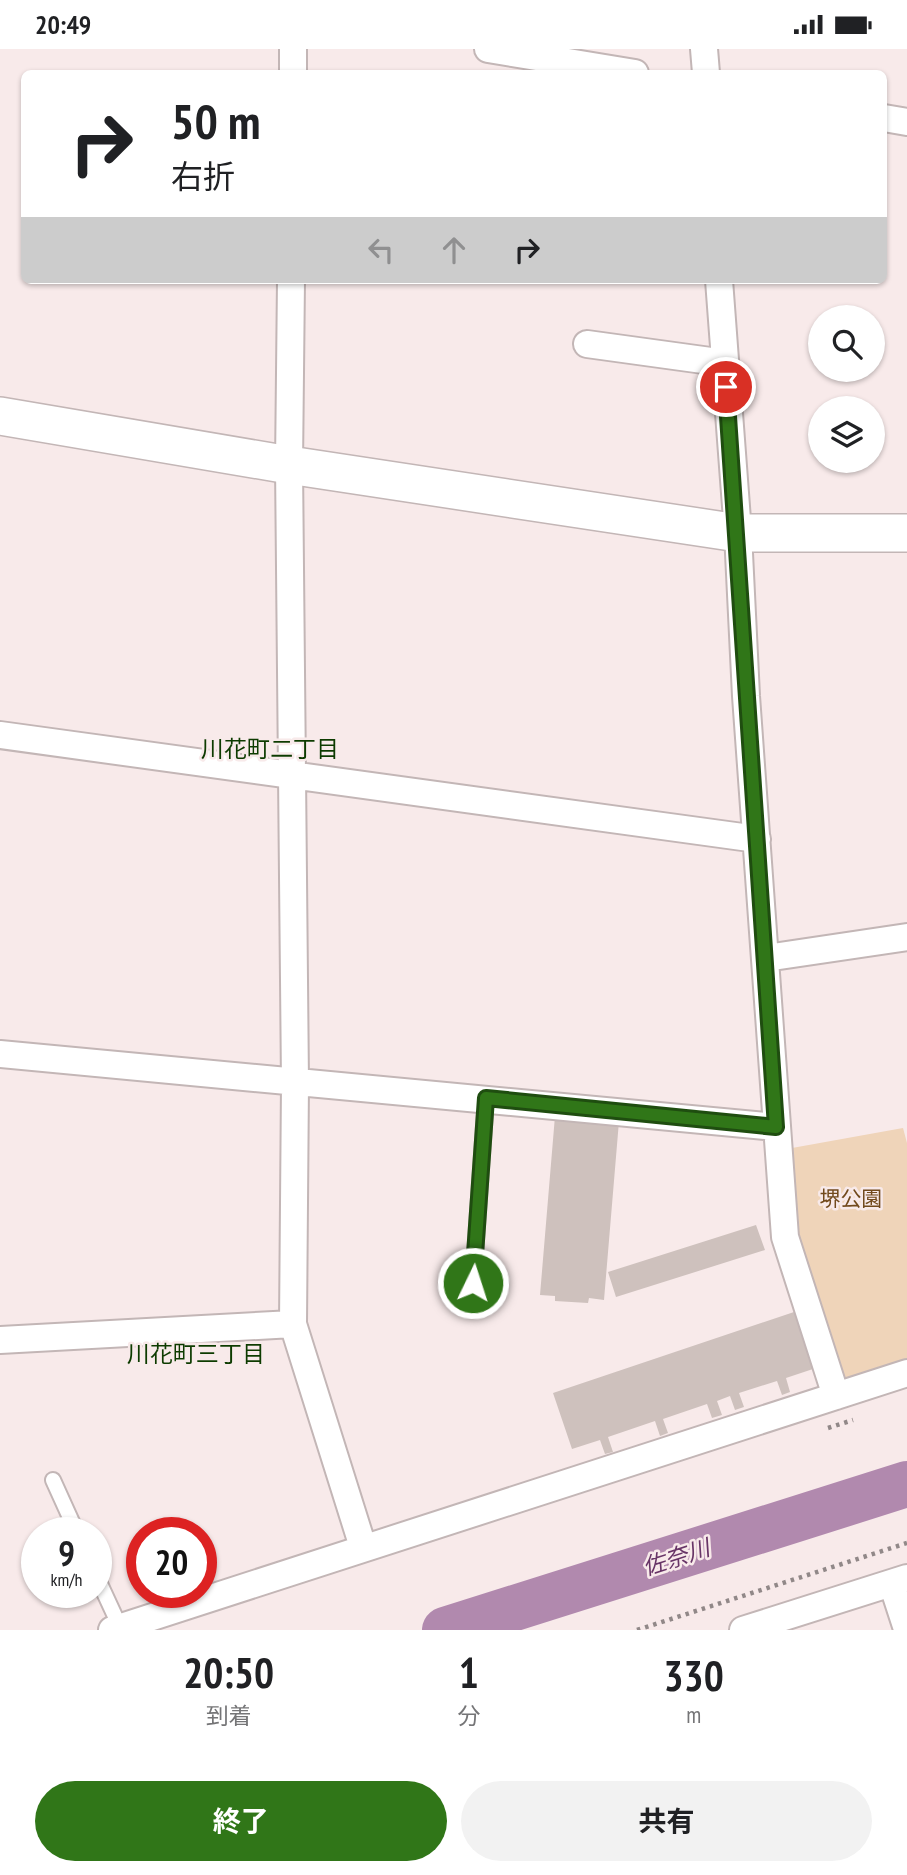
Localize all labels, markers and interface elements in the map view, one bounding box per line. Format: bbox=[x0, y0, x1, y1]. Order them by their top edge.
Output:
text: 20:49 bbox=[35, 8, 91, 41]
text: 50 m bbox=[171, 89, 260, 153]
icon: right bbox=[56, 98, 147, 189]
text: 右折 bbox=[171, 155, 235, 197]
icon: left bbox=[362, 231, 400, 269]
icon: ahead bbox=[435, 231, 473, 269]
icon: right bbox=[508, 231, 546, 269]
map controls bbox=[808, 305, 885, 473]
button: search bbox=[808, 305, 885, 382]
pin bbox=[696, 357, 756, 417]
icon: arrive bbox=[707, 368, 745, 406]
button: layers bbox=[808, 396, 885, 473]
district label: 川花町二丁目 bbox=[201, 734, 339, 763]
park label: 堺公園 bbox=[820, 1185, 883, 1212]
position arrow bbox=[436, 1246, 510, 1320]
district label: 川花町三丁目 bbox=[127, 1339, 265, 1368]
speed limit sign: 20 bbox=[126, 1517, 217, 1608]
text: 9 bbox=[58, 1530, 75, 1576]
water label: 佐奈川 bbox=[639, 1532, 716, 1581]
text: km/h bbox=[51, 1568, 82, 1591]
text: 20:50 bbox=[183, 1645, 274, 1700]
text: 1 bbox=[459, 1645, 479, 1700]
text: 330 bbox=[664, 1648, 724, 1703]
text: m bbox=[686, 1700, 701, 1729]
text: 到着 bbox=[206, 1701, 252, 1730]
text: 分 bbox=[457, 1701, 480, 1730]
button: 終了 bbox=[35, 1781, 447, 1861]
button: 共有 bbox=[461, 1781, 872, 1861]

